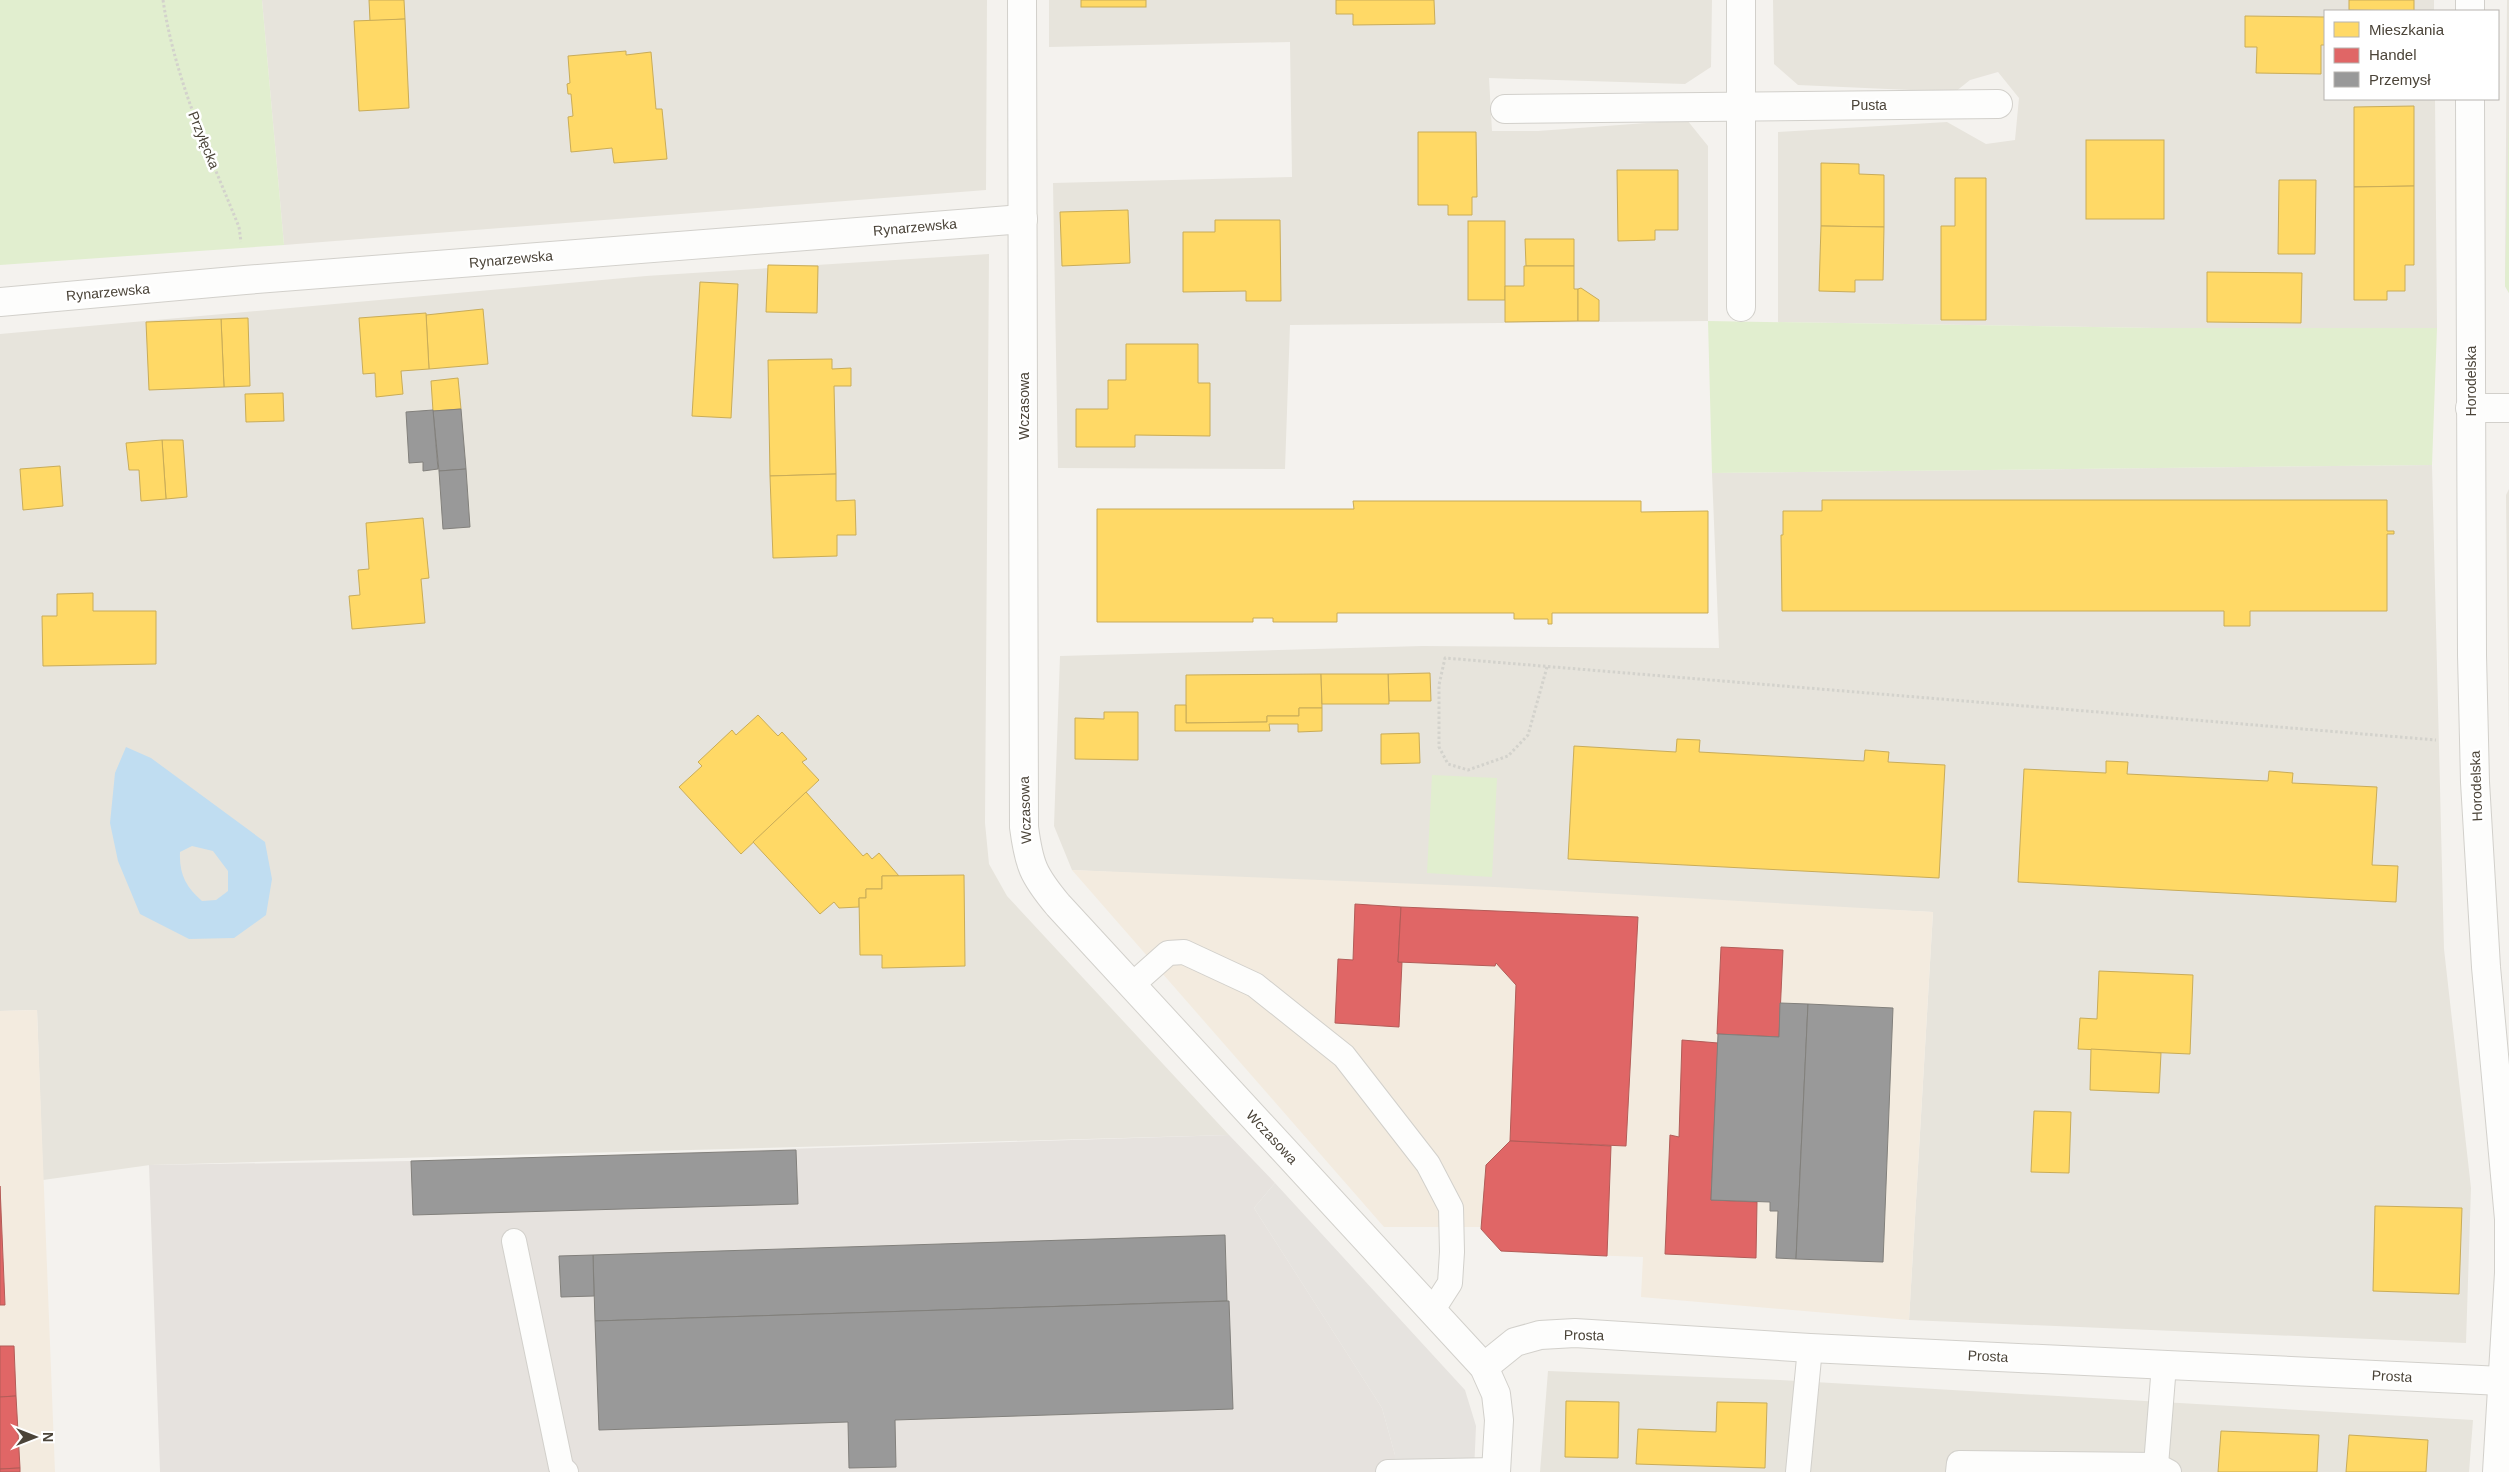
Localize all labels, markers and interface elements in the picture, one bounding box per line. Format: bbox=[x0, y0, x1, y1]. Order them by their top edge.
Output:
legend bbox=[2324, 10, 2499, 100]
text: Mieszkania bbox=[2369, 21, 2445, 38]
text: Handel bbox=[2369, 46, 2417, 63]
text: Przemysł bbox=[2369, 71, 2431, 88]
street label: Pusta bbox=[1851, 97, 1887, 113]
street label: Przyłęcka bbox=[185, 109, 223, 171]
street label: Rynarzewska bbox=[872, 215, 958, 239]
street label: Rynarzewska bbox=[468, 247, 554, 271]
street label: Rynarzewska bbox=[65, 280, 151, 304]
street label: Horodelska bbox=[2463, 345, 2479, 416]
street label: Wczasowa bbox=[1016, 372, 1032, 440]
street label: Horodelska bbox=[2467, 750, 2485, 822]
street label: Wczasowa bbox=[1016, 776, 1034, 844]
street label: Wczasowa bbox=[1243, 1107, 1301, 1167]
street label: Prosta bbox=[1564, 1327, 1605, 1343]
street label: Prosta bbox=[1967, 1347, 2009, 1365]
street label: Prosta bbox=[2371, 1367, 2413, 1385]
north arrow bbox=[10, 1412, 60, 1462]
text: N bbox=[40, 1432, 56, 1442]

